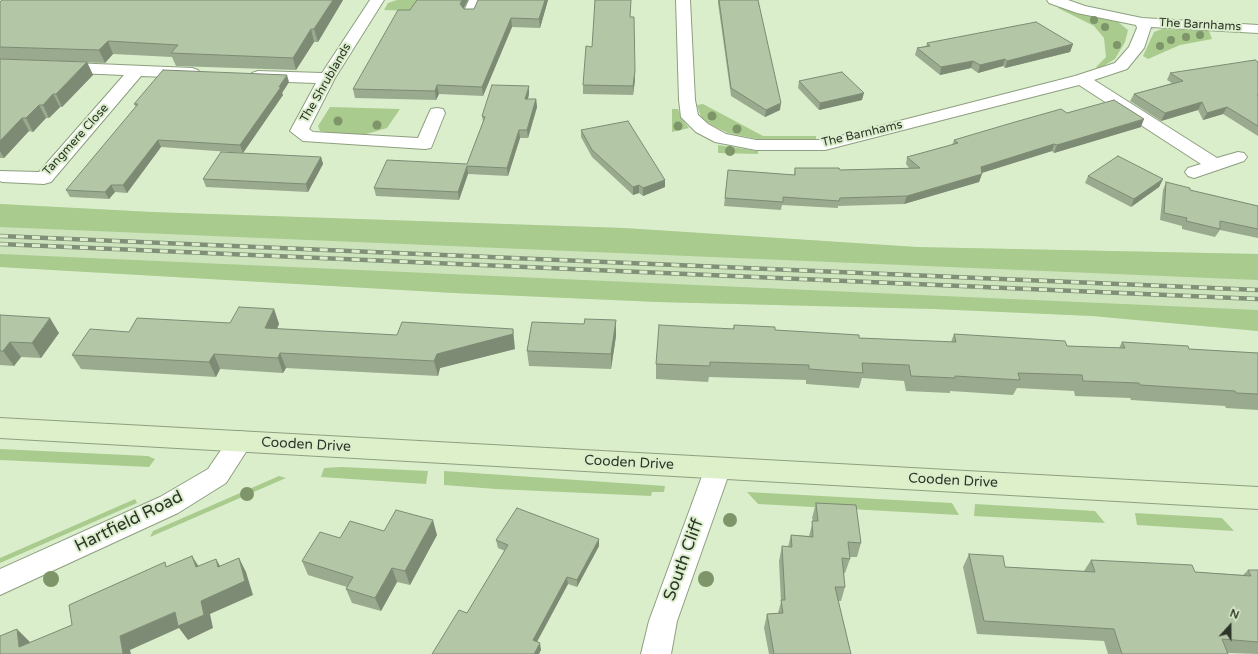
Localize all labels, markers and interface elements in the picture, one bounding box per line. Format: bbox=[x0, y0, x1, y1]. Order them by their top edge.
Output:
street label: The Barnhams bbox=[1159, 16, 1241, 34]
street label: The Shrublands bbox=[298, 41, 354, 125]
street label: Tangmere Close bbox=[40, 101, 112, 179]
street label: The Barnhams bbox=[820, 118, 904, 150]
street label: Cooden Drive bbox=[261, 434, 351, 456]
street label: Cooden Drive bbox=[584, 452, 674, 474]
street label: Cooden Drive bbox=[908, 470, 998, 492]
street label: Hartfield Road bbox=[72, 487, 186, 557]
street label: South Cliff bbox=[660, 516, 708, 604]
north arrow bbox=[1210, 606, 1250, 646]
text: N bbox=[1228, 607, 1241, 622]

